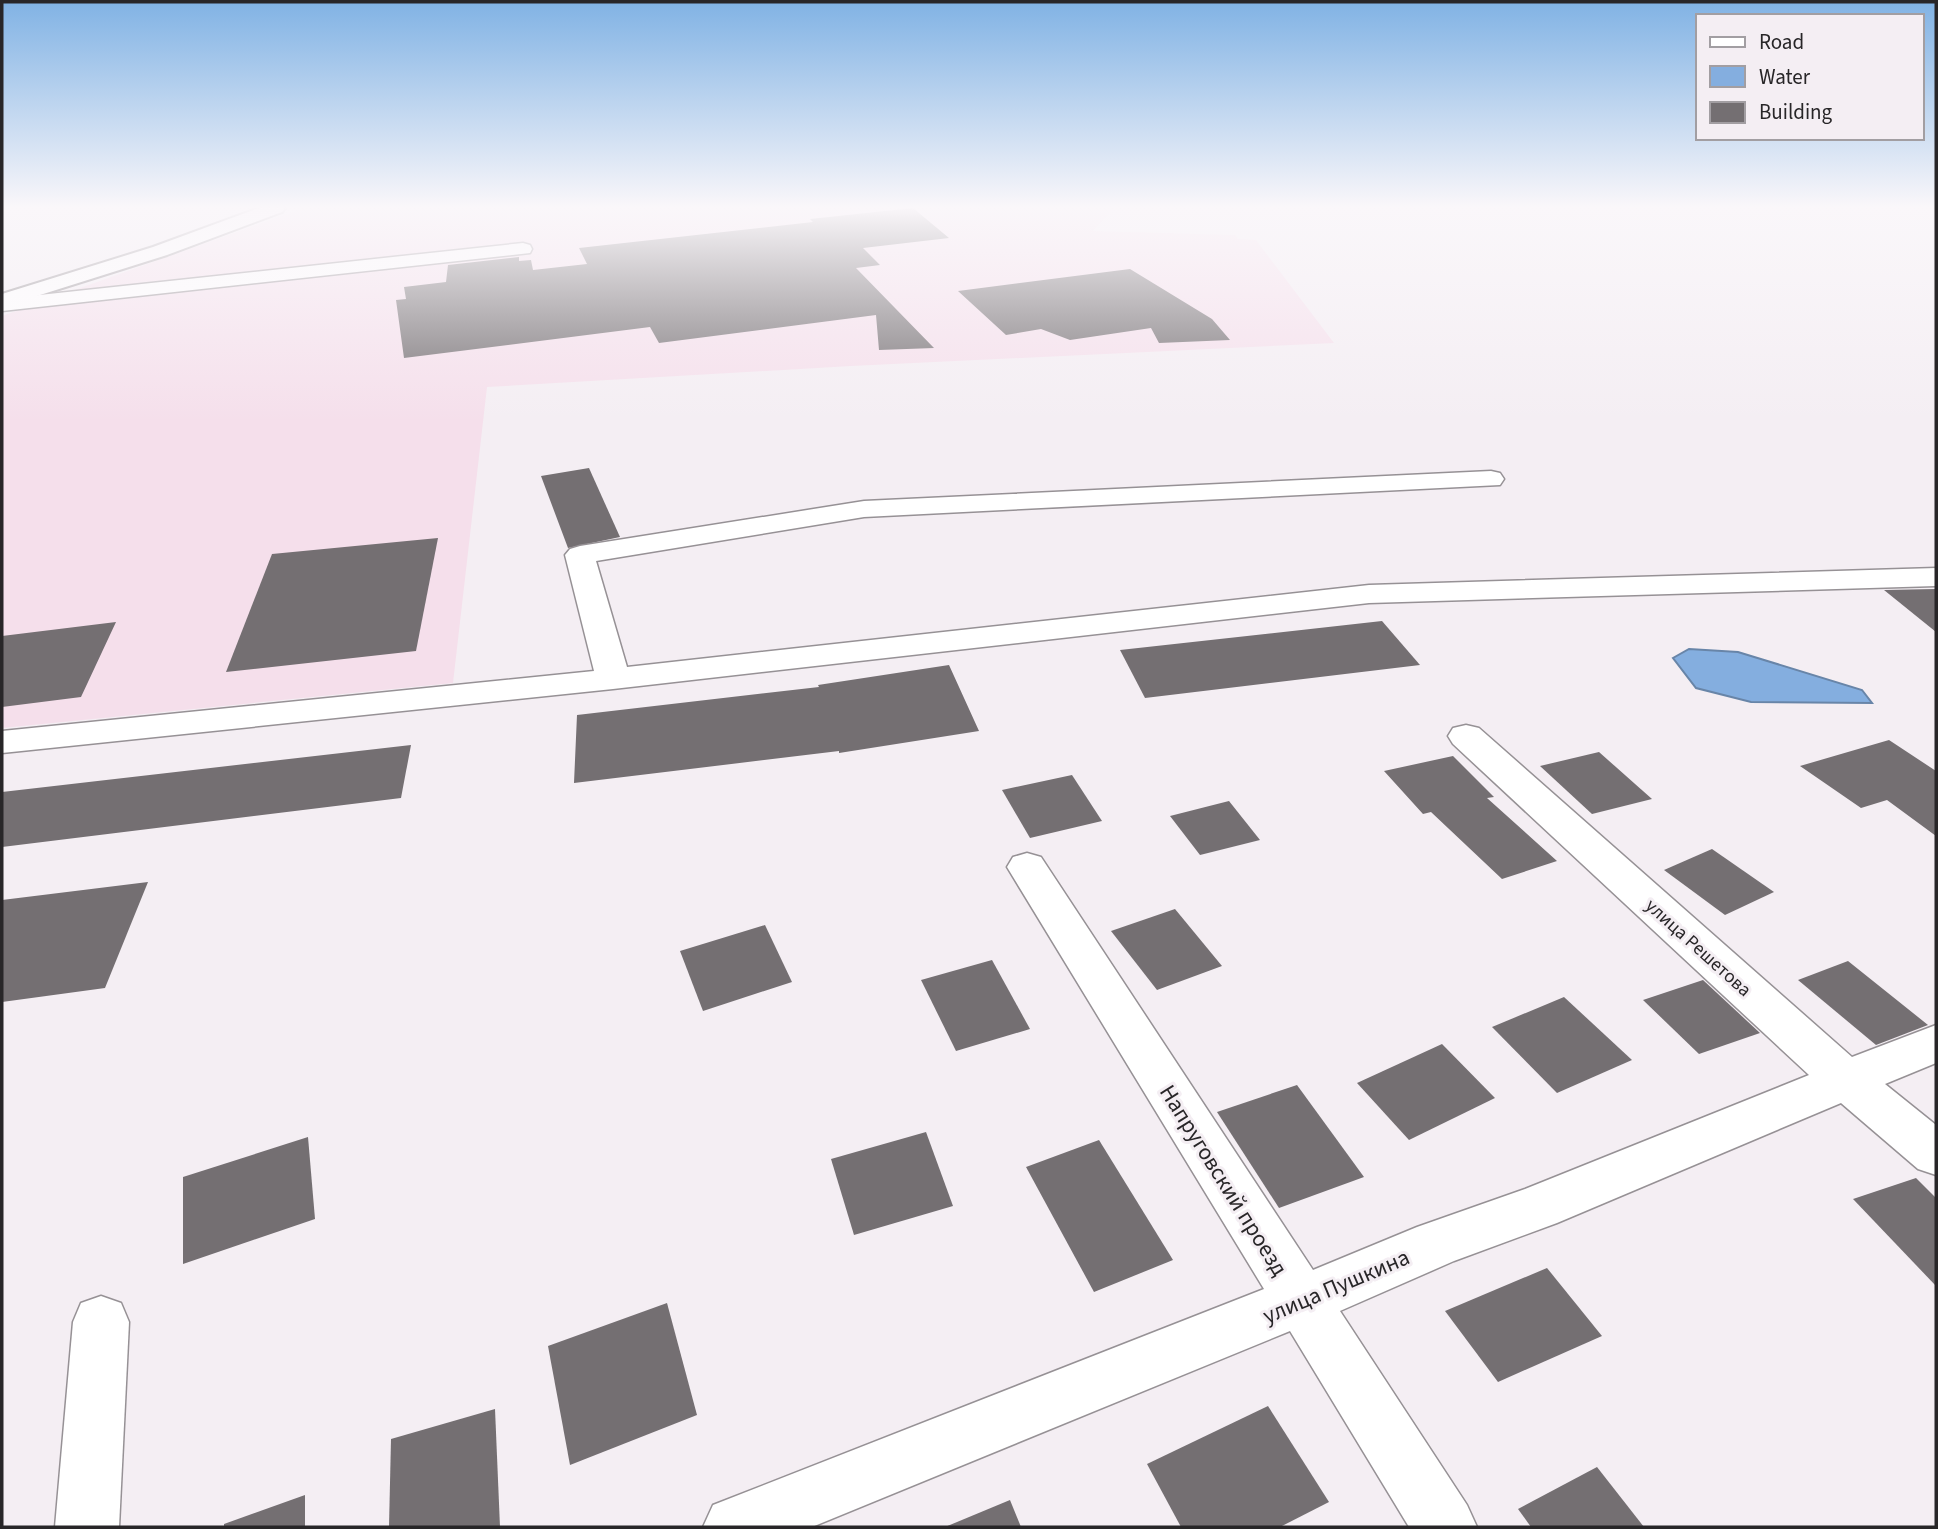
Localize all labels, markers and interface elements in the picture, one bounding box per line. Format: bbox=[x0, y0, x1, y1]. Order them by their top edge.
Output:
legend bbox=[1696, 14, 1924, 140]
text: Road bbox=[1759, 27, 1804, 57]
text: Water bbox=[1759, 62, 1811, 92]
text: Building bbox=[1759, 97, 1833, 127]
street label: улица Решетова bbox=[1639, 893, 1757, 1003]
street label: Напруговский проезд bbox=[1151, 1078, 1296, 1282]
street label: улица Пушкина bbox=[1258, 1241, 1415, 1332]

